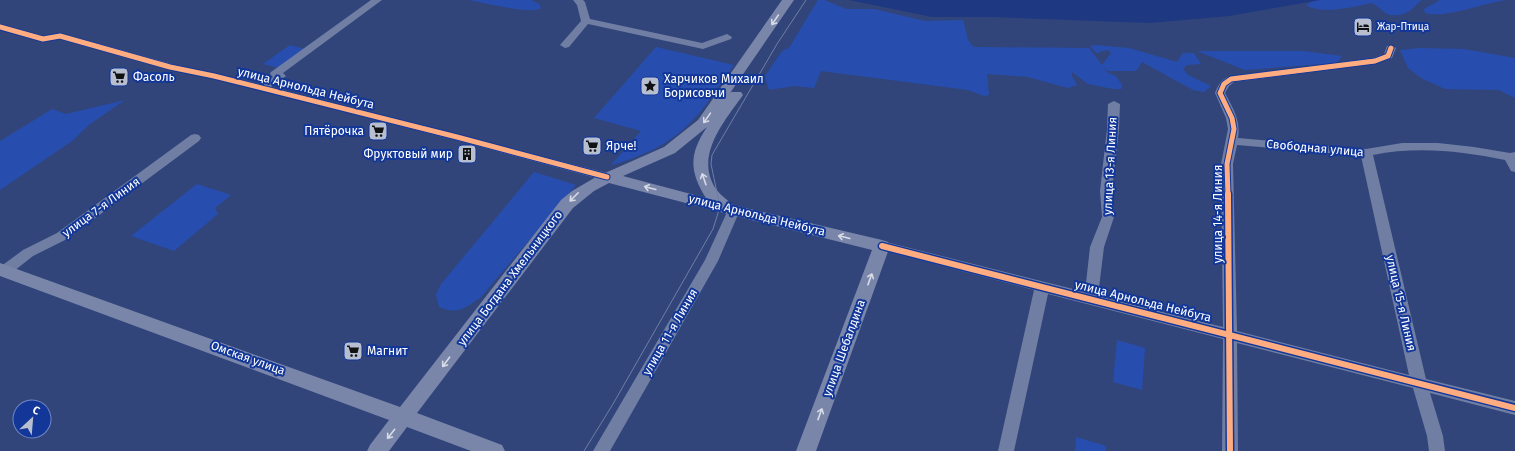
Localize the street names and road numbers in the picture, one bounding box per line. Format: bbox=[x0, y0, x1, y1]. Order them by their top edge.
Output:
street label: улица Арнольда Нейбута bbox=[236, 64, 376, 112]
street label: улица 13-я Линия bbox=[1100, 117, 1120, 215]
street label: Свободная улица bbox=[1266, 137, 1364, 159]
street label: улица 14-я Линия bbox=[1211, 165, 1225, 263]
street label: улица 7-я Линия bbox=[59, 174, 143, 240]
street label: улица Арнольда Нейбута bbox=[687, 191, 827, 239]
street label: улица Богдана Хмельницкого bbox=[455, 208, 565, 348]
street label: улица 15-я Линия bbox=[1383, 254, 1419, 352]
street label: улица Арнольда Нейбута bbox=[1073, 277, 1213, 325]
street label: улица 11-я Линия bbox=[640, 286, 700, 378]
street label: улица Шебалдина bbox=[820, 298, 868, 398]
street label: Омская улица bbox=[209, 338, 287, 378]

